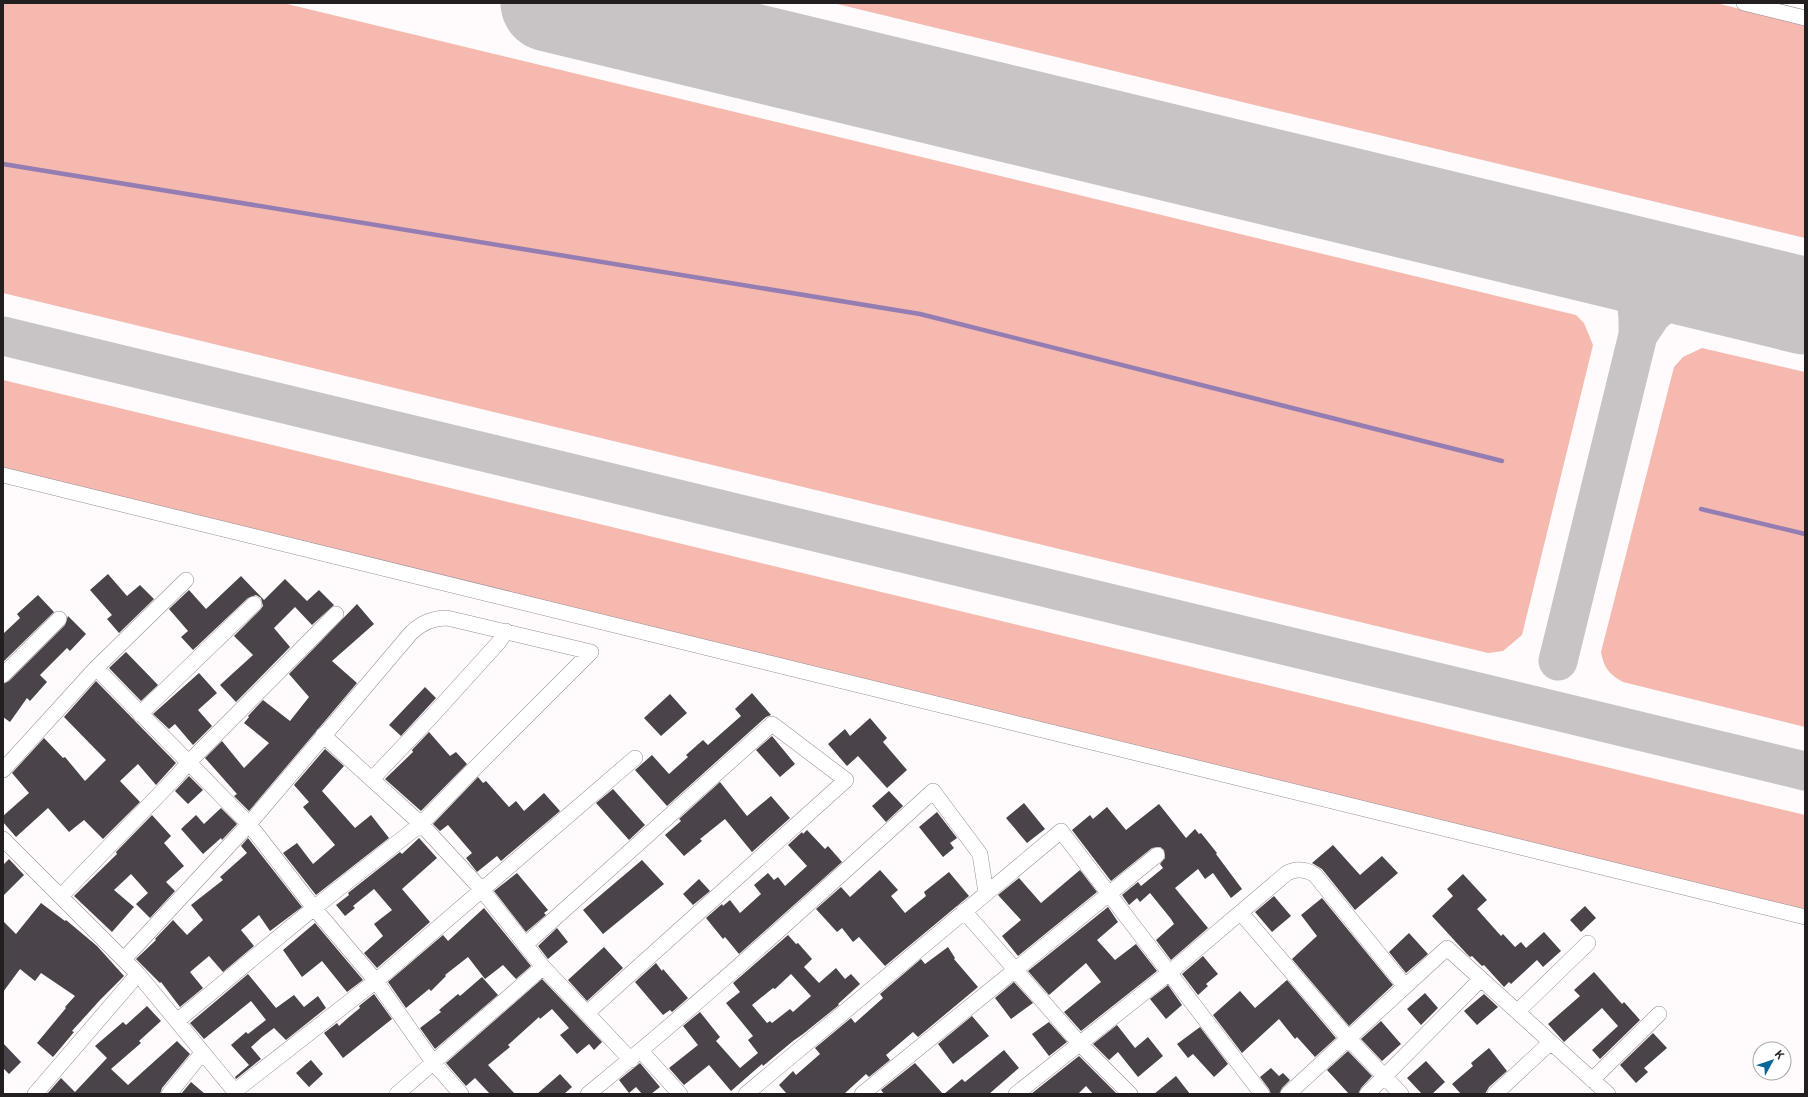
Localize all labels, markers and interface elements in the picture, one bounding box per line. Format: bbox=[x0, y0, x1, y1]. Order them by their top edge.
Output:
north arrow bbox=[1752, 1041, 1792, 1081]
text: K bbox=[1773, 1048, 1787, 1062]

